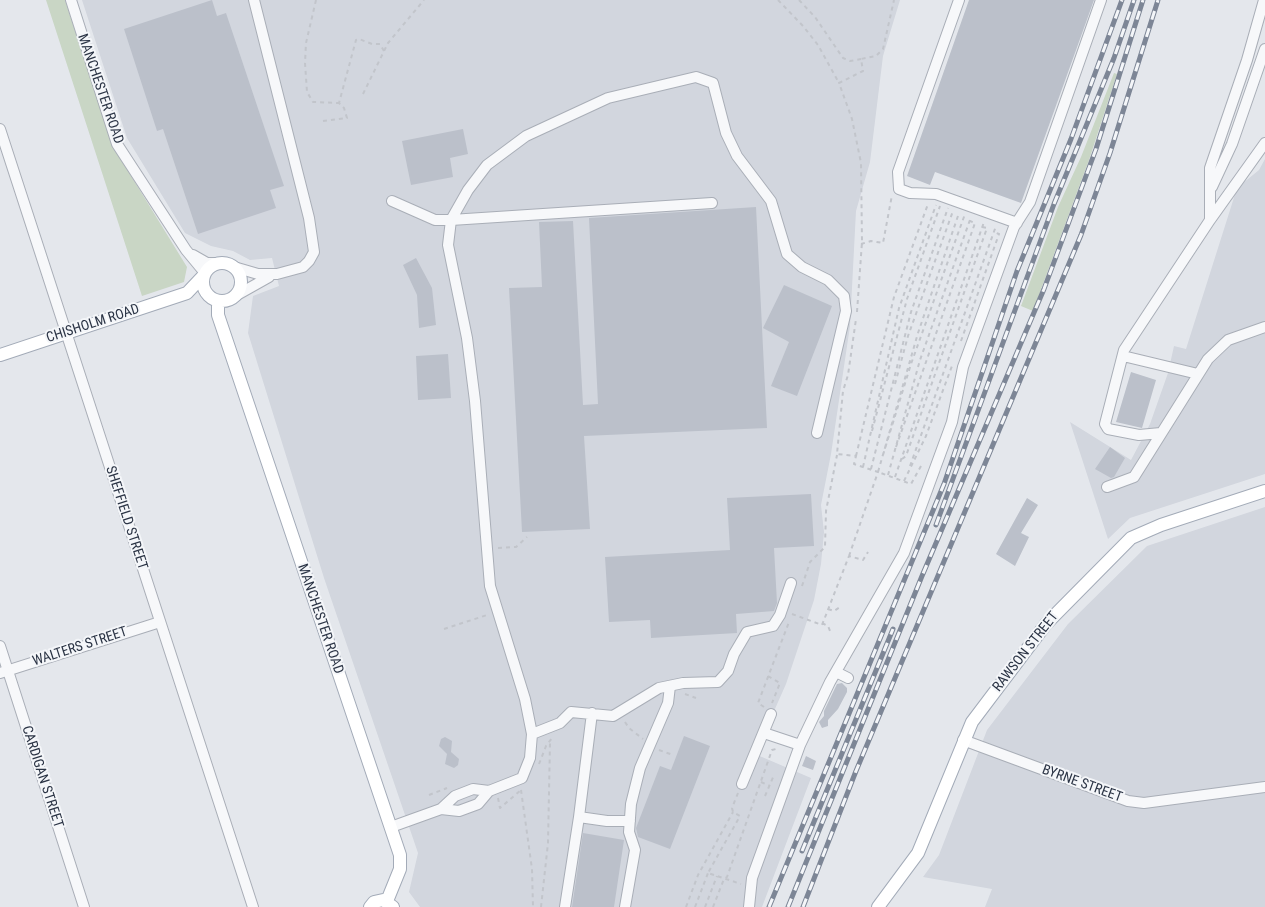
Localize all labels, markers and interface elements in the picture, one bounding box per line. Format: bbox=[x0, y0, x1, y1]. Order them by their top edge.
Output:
street label: MANCHESTER ROAD bbox=[73, 32, 127, 146]
street label: CHISHOLM ROAD bbox=[44, 301, 142, 347]
street label: SHEFFIELD STREET bbox=[101, 464, 151, 572]
street label: MANCHESTER ROAD bbox=[293, 562, 347, 676]
street label: RAWSON STREET bbox=[990, 609, 1062, 695]
street label: WALTERS STREET bbox=[30, 624, 130, 670]
street label: CARDIGAN STREET bbox=[18, 724, 66, 830]
street label: BYRNE STREET bbox=[1040, 762, 1124, 806]

